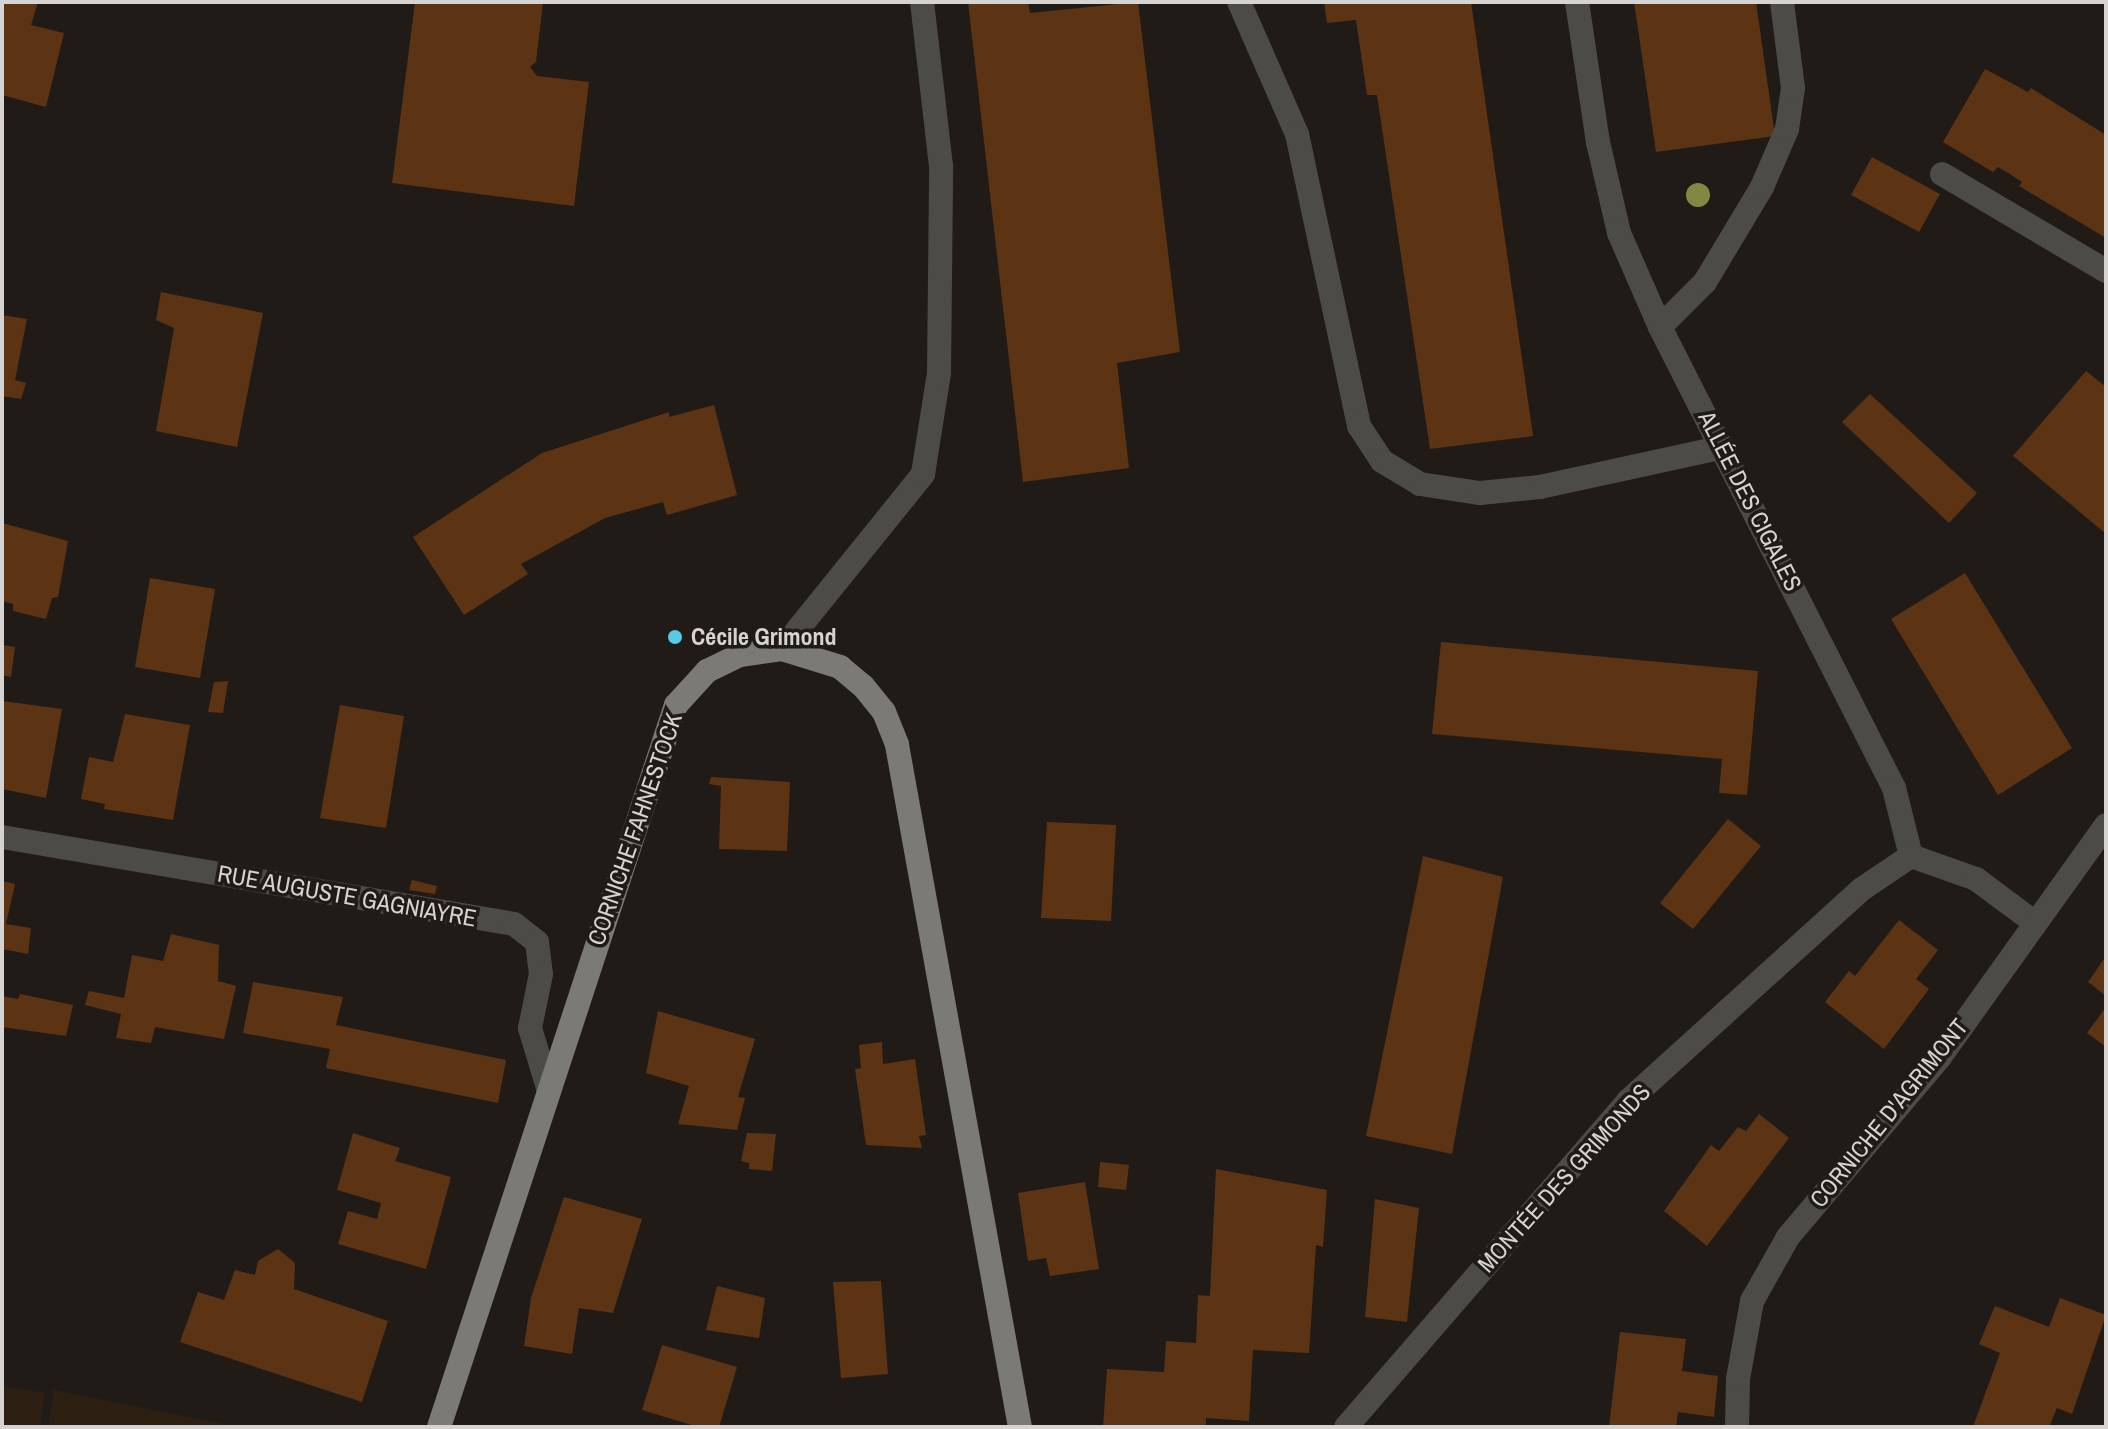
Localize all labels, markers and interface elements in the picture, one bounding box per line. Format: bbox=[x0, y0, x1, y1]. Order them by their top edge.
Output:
street label: ALLÉE DES CIGALES bbox=[1692, 406, 1808, 596]
place label: Cécile Grimond bbox=[691, 623, 836, 651]
marker: Cécile Grimond bbox=[666, 628, 684, 646]
street label: CORNICHE FAHNESTOCK bbox=[582, 709, 688, 949]
street label: RUE AUGUSTE GAGNIAYRE bbox=[215, 859, 479, 933]
street label: CORNICHE D'AGRIMONT bbox=[1804, 1013, 1974, 1213]
street label: MONTÉE DES GRIMONDS bbox=[1472, 1078, 1656, 1278]

